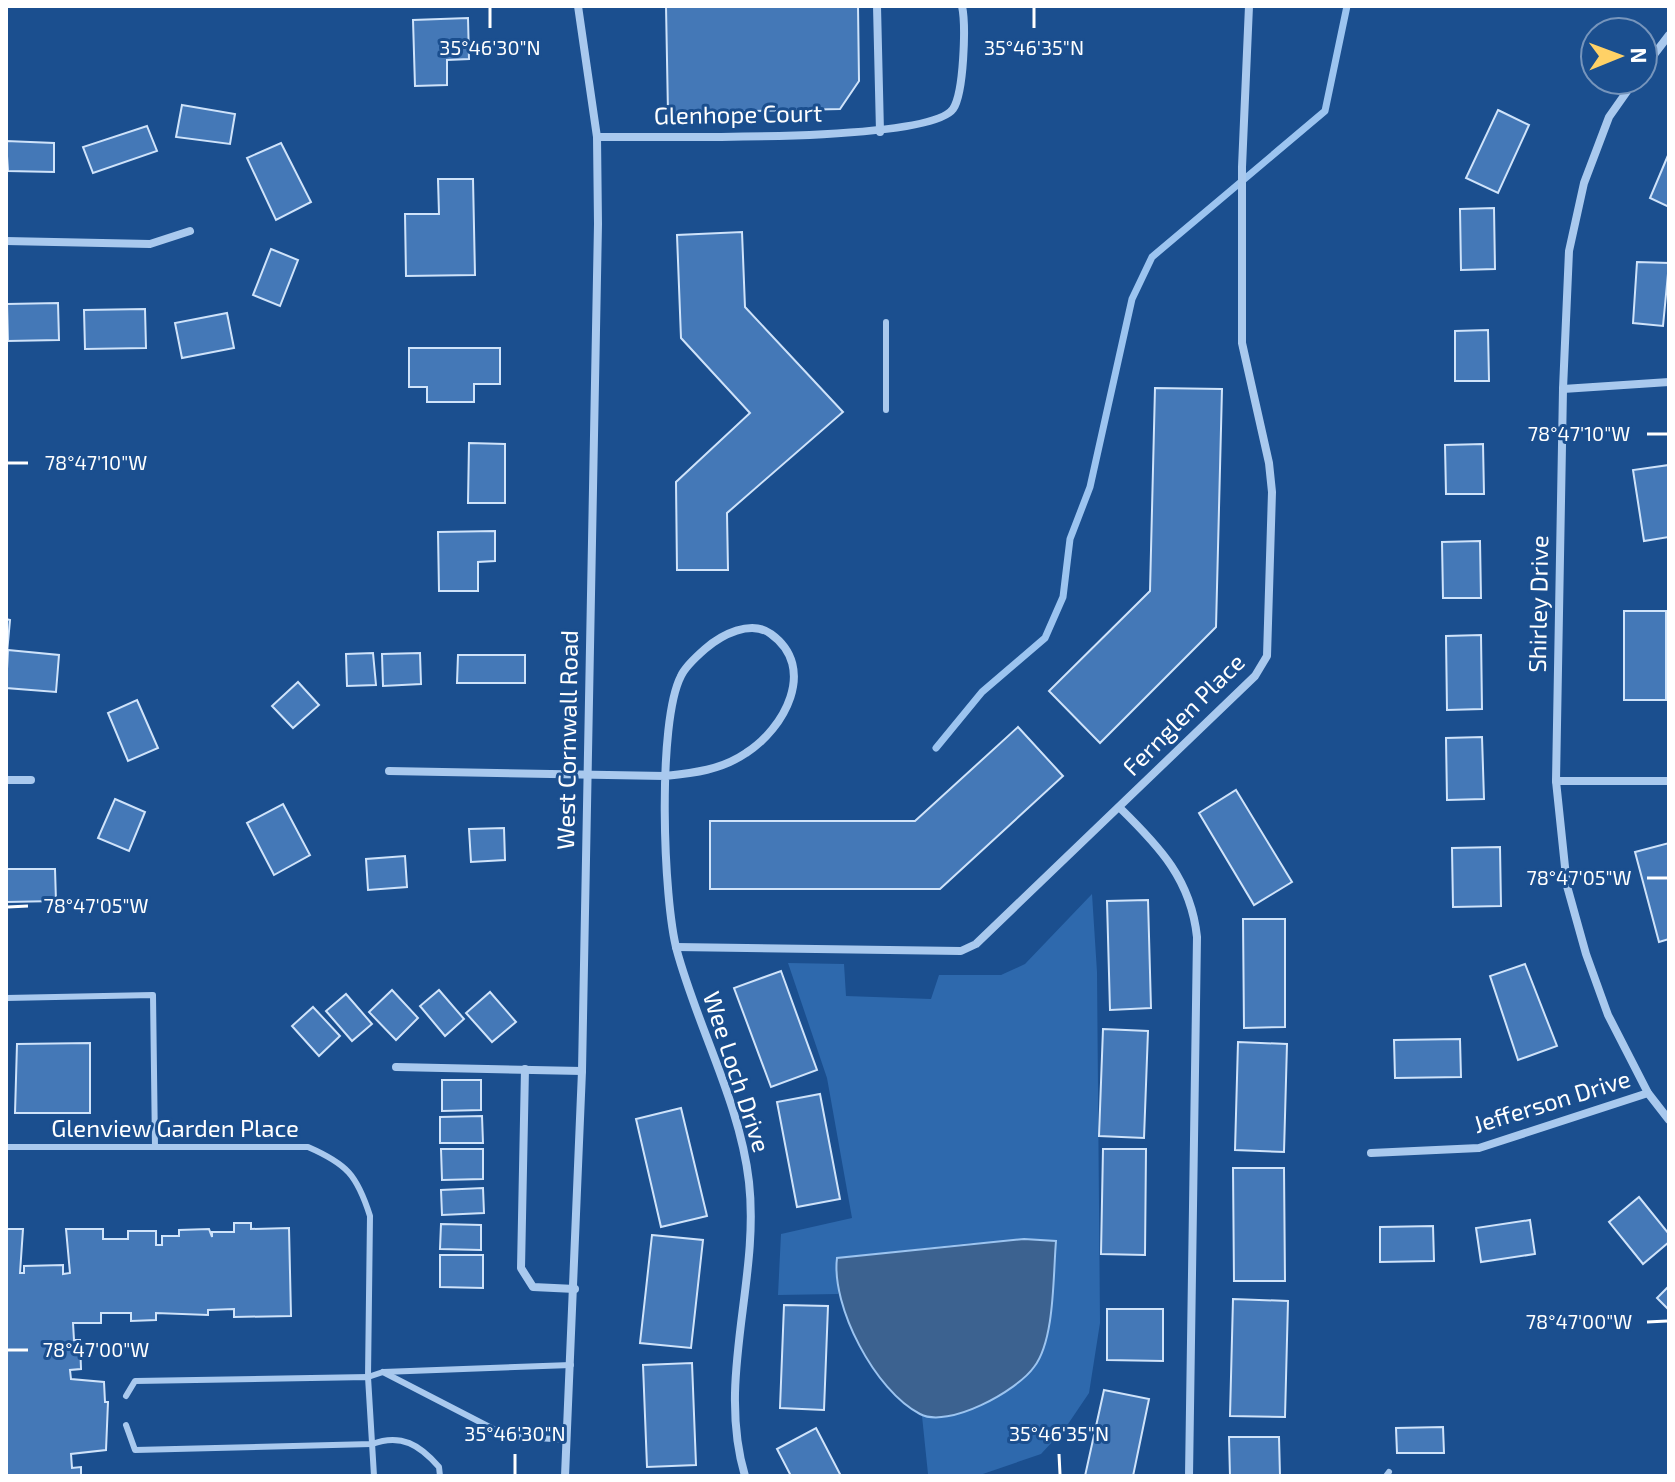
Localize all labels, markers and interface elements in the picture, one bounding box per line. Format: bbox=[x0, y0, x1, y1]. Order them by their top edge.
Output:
north arrow bbox=[1579, 16, 1659, 96]
text: 35°46'30"N bbox=[439, 35, 541, 59]
text: 35°46'35"N bbox=[984, 35, 1084, 59]
text: N bbox=[1627, 47, 1653, 64]
street label: Glenhope Court bbox=[653, 98, 822, 129]
text: 78°47'10"W bbox=[1528, 421, 1630, 445]
text: 78°47'10"W bbox=[45, 450, 147, 474]
street label: Shirley Drive bbox=[1522, 535, 1553, 673]
street label: West Cornwall Road bbox=[550, 630, 583, 850]
street label: Fernglen Place bbox=[1116, 647, 1250, 781]
text: 78°47'05"W bbox=[1526, 865, 1632, 889]
text: 78°47'05"W bbox=[43, 893, 149, 917]
street label: Wee Loch Drive bbox=[698, 987, 777, 1156]
street label: Jefferson Drive bbox=[1470, 1063, 1634, 1138]
street label: Glenview Garden Place bbox=[51, 1113, 299, 1142]
text: 78°47'00"W bbox=[1526, 1309, 1632, 1333]
text: 78°47'00"W bbox=[43, 1337, 149, 1361]
text: 35°46'30"N bbox=[464, 1421, 566, 1445]
text: 35°46'35"N bbox=[1009, 1421, 1109, 1445]

